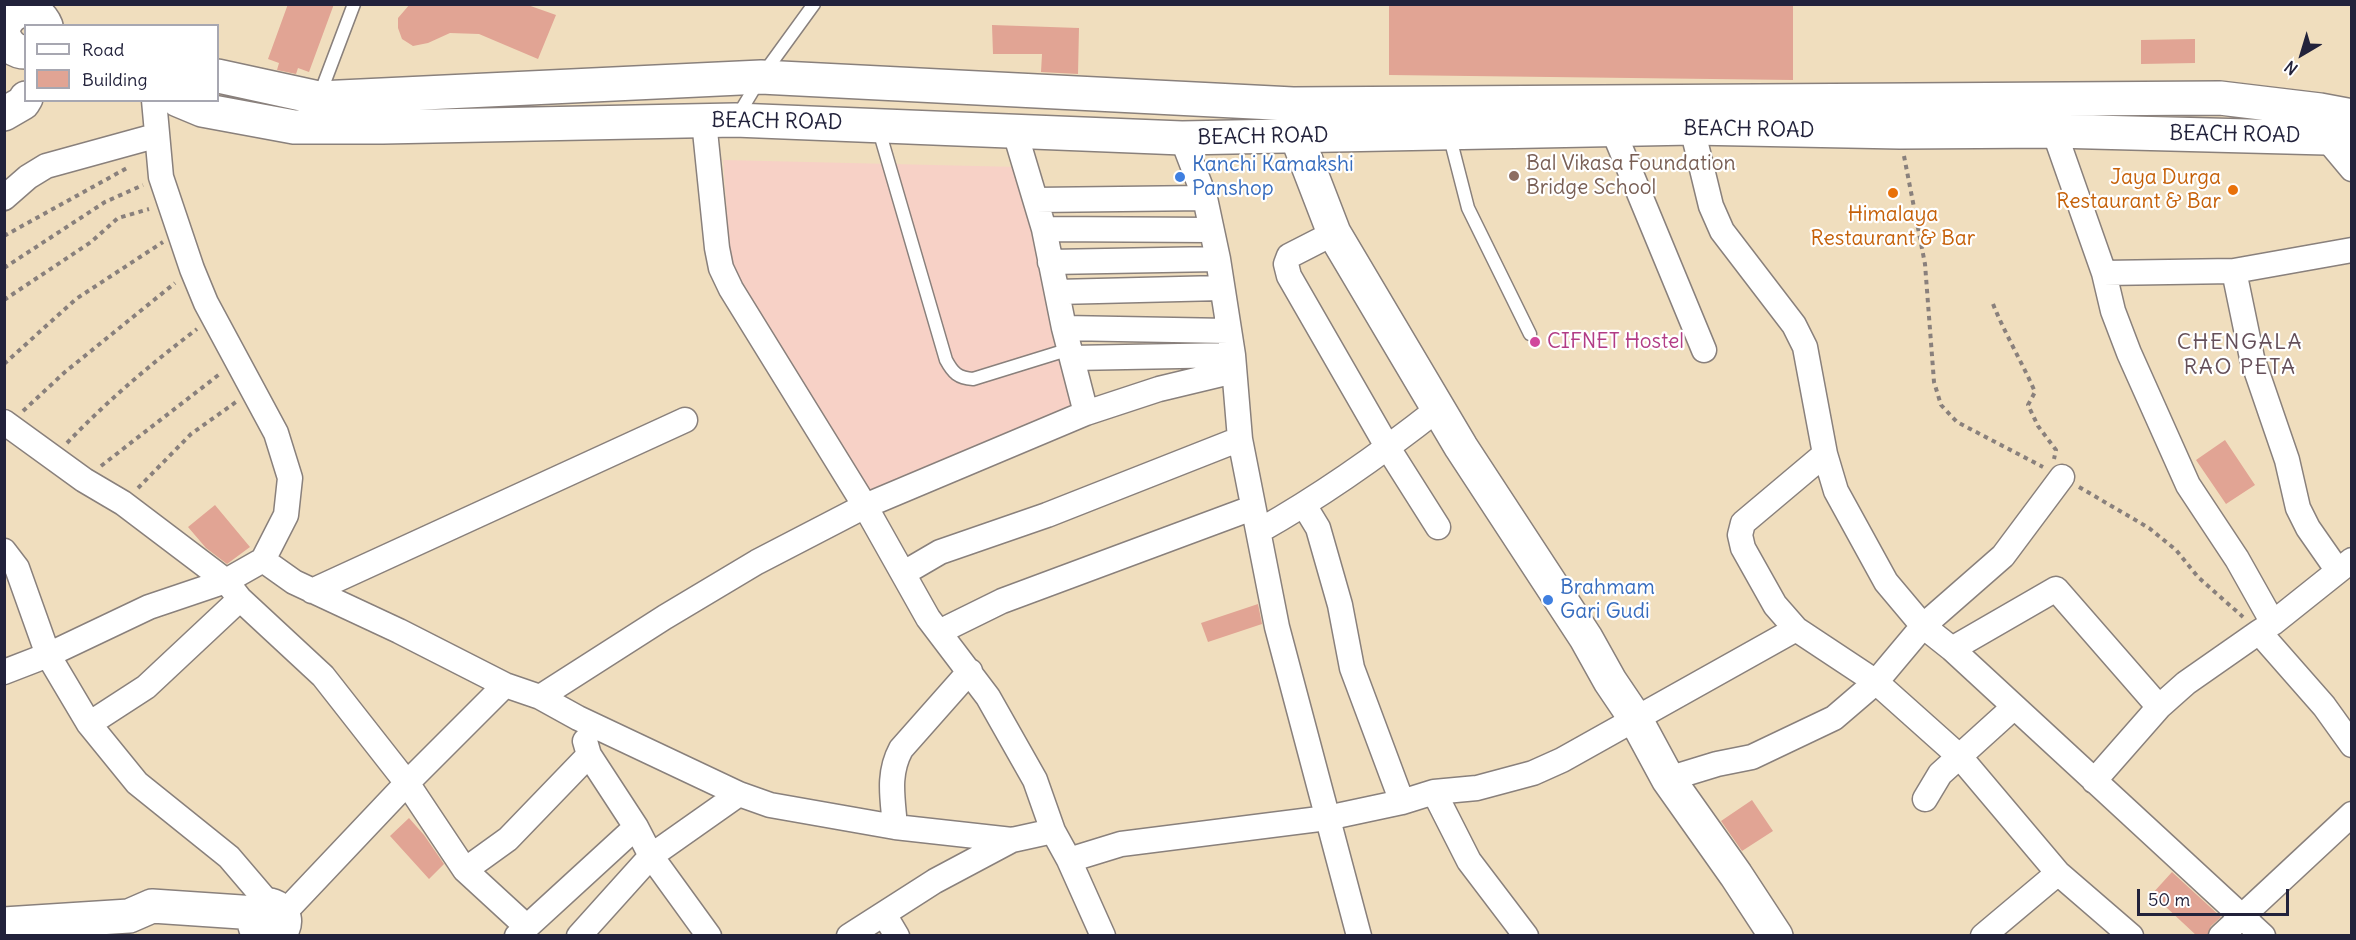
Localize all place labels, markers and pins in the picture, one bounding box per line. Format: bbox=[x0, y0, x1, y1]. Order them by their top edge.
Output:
place label: Bal Vikasa Foundation Bridge School bbox=[1526, 151, 1736, 201]
place label: Kanchi Kamakshi Panshop bbox=[1192, 152, 1354, 202]
place label: Jaya Durga Restaurant & Bar bbox=[2056, 165, 2221, 215]
marker: Bal Vikasa Foundation Bridge School bbox=[1507, 169, 1521, 183]
marker: Kanchi Kamakshi Panshop bbox=[1173, 170, 1187, 184]
marker: Jaya Durga Restaurant & Bar bbox=[2226, 183, 2240, 197]
marker: Himalaya Restaurant & Bar bbox=[1886, 186, 1900, 200]
place label: Himalaya Restaurant & Bar bbox=[1811, 202, 1975, 252]
place label: CIFNET Hostel bbox=[1547, 329, 1684, 355]
marker: CIFNET Hostel bbox=[1528, 335, 1542, 349]
place label: Brahmam Gari Gudi bbox=[1560, 575, 1655, 625]
marker: Brahmam Gari Gudi bbox=[1541, 593, 1555, 607]

